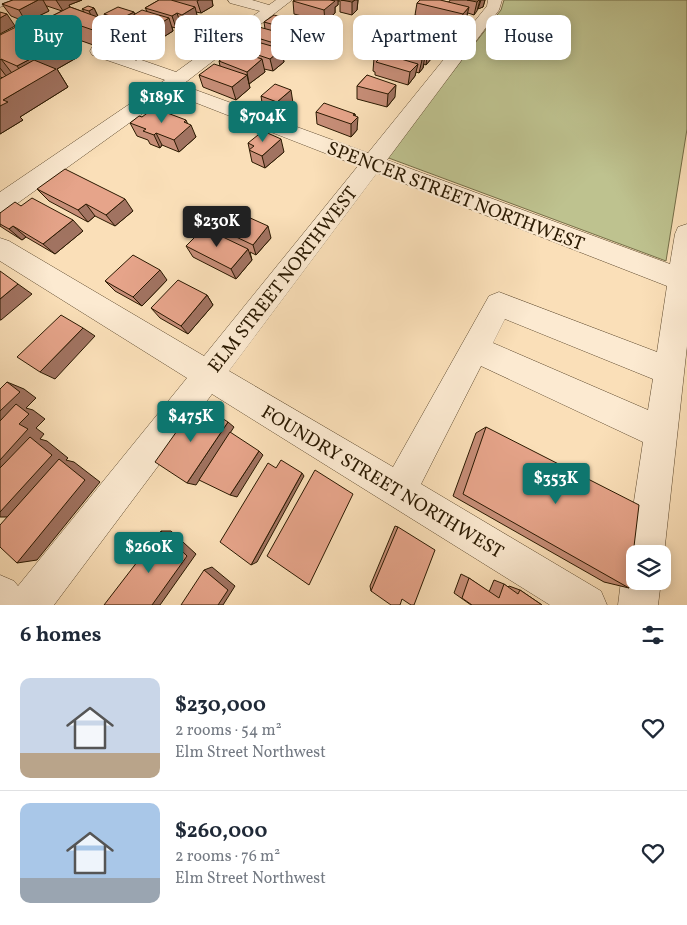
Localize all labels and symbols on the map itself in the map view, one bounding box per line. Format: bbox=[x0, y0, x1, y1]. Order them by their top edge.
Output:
pin: $189K bbox=[127, 82, 197, 124]
pin: $704K bbox=[228, 100, 298, 143]
street label: SPENCER STREET NORTHWEST bbox=[323, 136, 588, 258]
street label: ELM STREET NORTHWEST bbox=[203, 182, 365, 379]
pin: $230K bbox=[182, 206, 252, 248]
pin: $475K bbox=[156, 400, 226, 443]
street label: FOUNDRY STREET NORTHWEST bbox=[256, 400, 508, 566]
pin: $353K bbox=[521, 462, 591, 505]
pin: $260K bbox=[114, 532, 184, 574]

